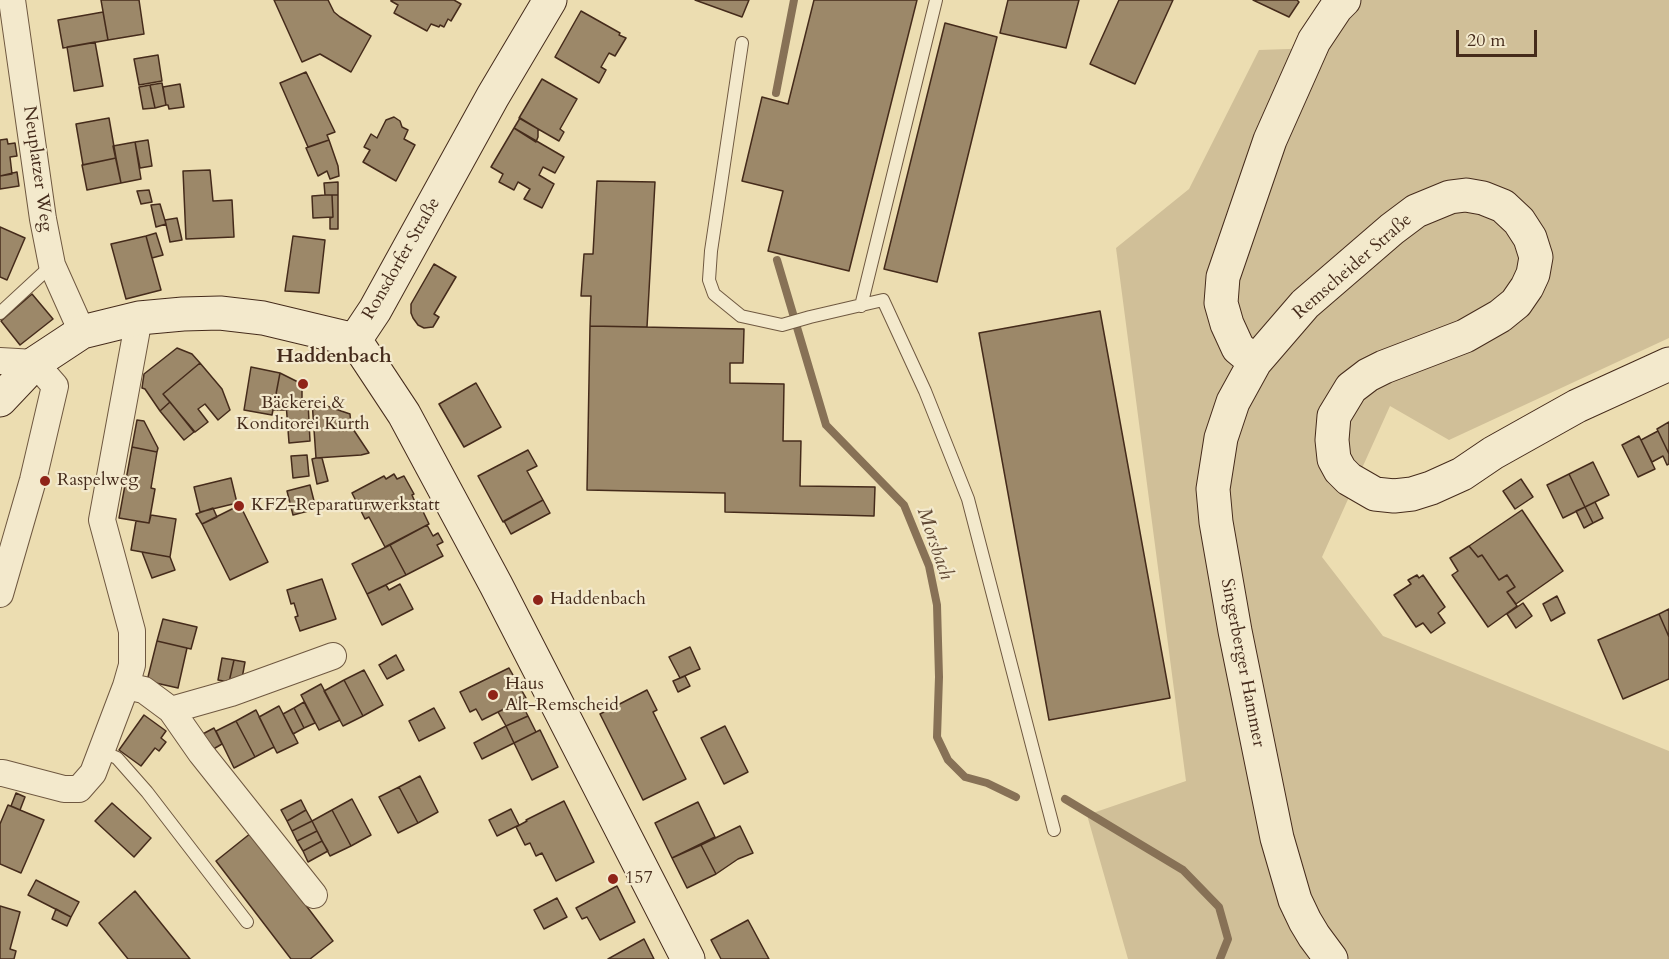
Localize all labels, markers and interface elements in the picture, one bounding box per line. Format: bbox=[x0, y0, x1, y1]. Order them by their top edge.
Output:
scale bar bbox=[1459, 18, 1540, 56]
text: 20 m bbox=[1467, 28, 1506, 53]
street label: Neuplatzer Weg bbox=[17, 105, 57, 233]
street label: Ronsdorfer Straße bbox=[358, 194, 446, 324]
street label: Remscheider Straße bbox=[1289, 210, 1417, 324]
district label: Haddenbach bbox=[276, 345, 392, 369]
marker: Bäckerei & Konditorei Kurth bbox=[296, 377, 310, 391]
place label: Bäckerei & Konditorei Kurth bbox=[236, 393, 370, 436]
place label: Raspelweg bbox=[57, 470, 138, 492]
marker: Raspelweg bbox=[38, 474, 52, 488]
place label: KFZ-Reparaturwerkstatt bbox=[251, 495, 440, 517]
marker: KFZ-Reparaturwerkstatt bbox=[232, 499, 246, 513]
water label: Morsbach bbox=[910, 505, 958, 583]
street label: Singerberger Hammer bbox=[1215, 577, 1269, 749]
place label: Haddenbach bbox=[550, 589, 646, 611]
marker: Haddenbach bbox=[531, 593, 545, 607]
place label: Haus Alt-Remscheid bbox=[505, 674, 619, 716]
marker: Haus Alt-Remscheid bbox=[486, 688, 500, 702]
place label: 157 bbox=[625, 868, 653, 890]
marker: 157 bbox=[606, 872, 620, 886]

